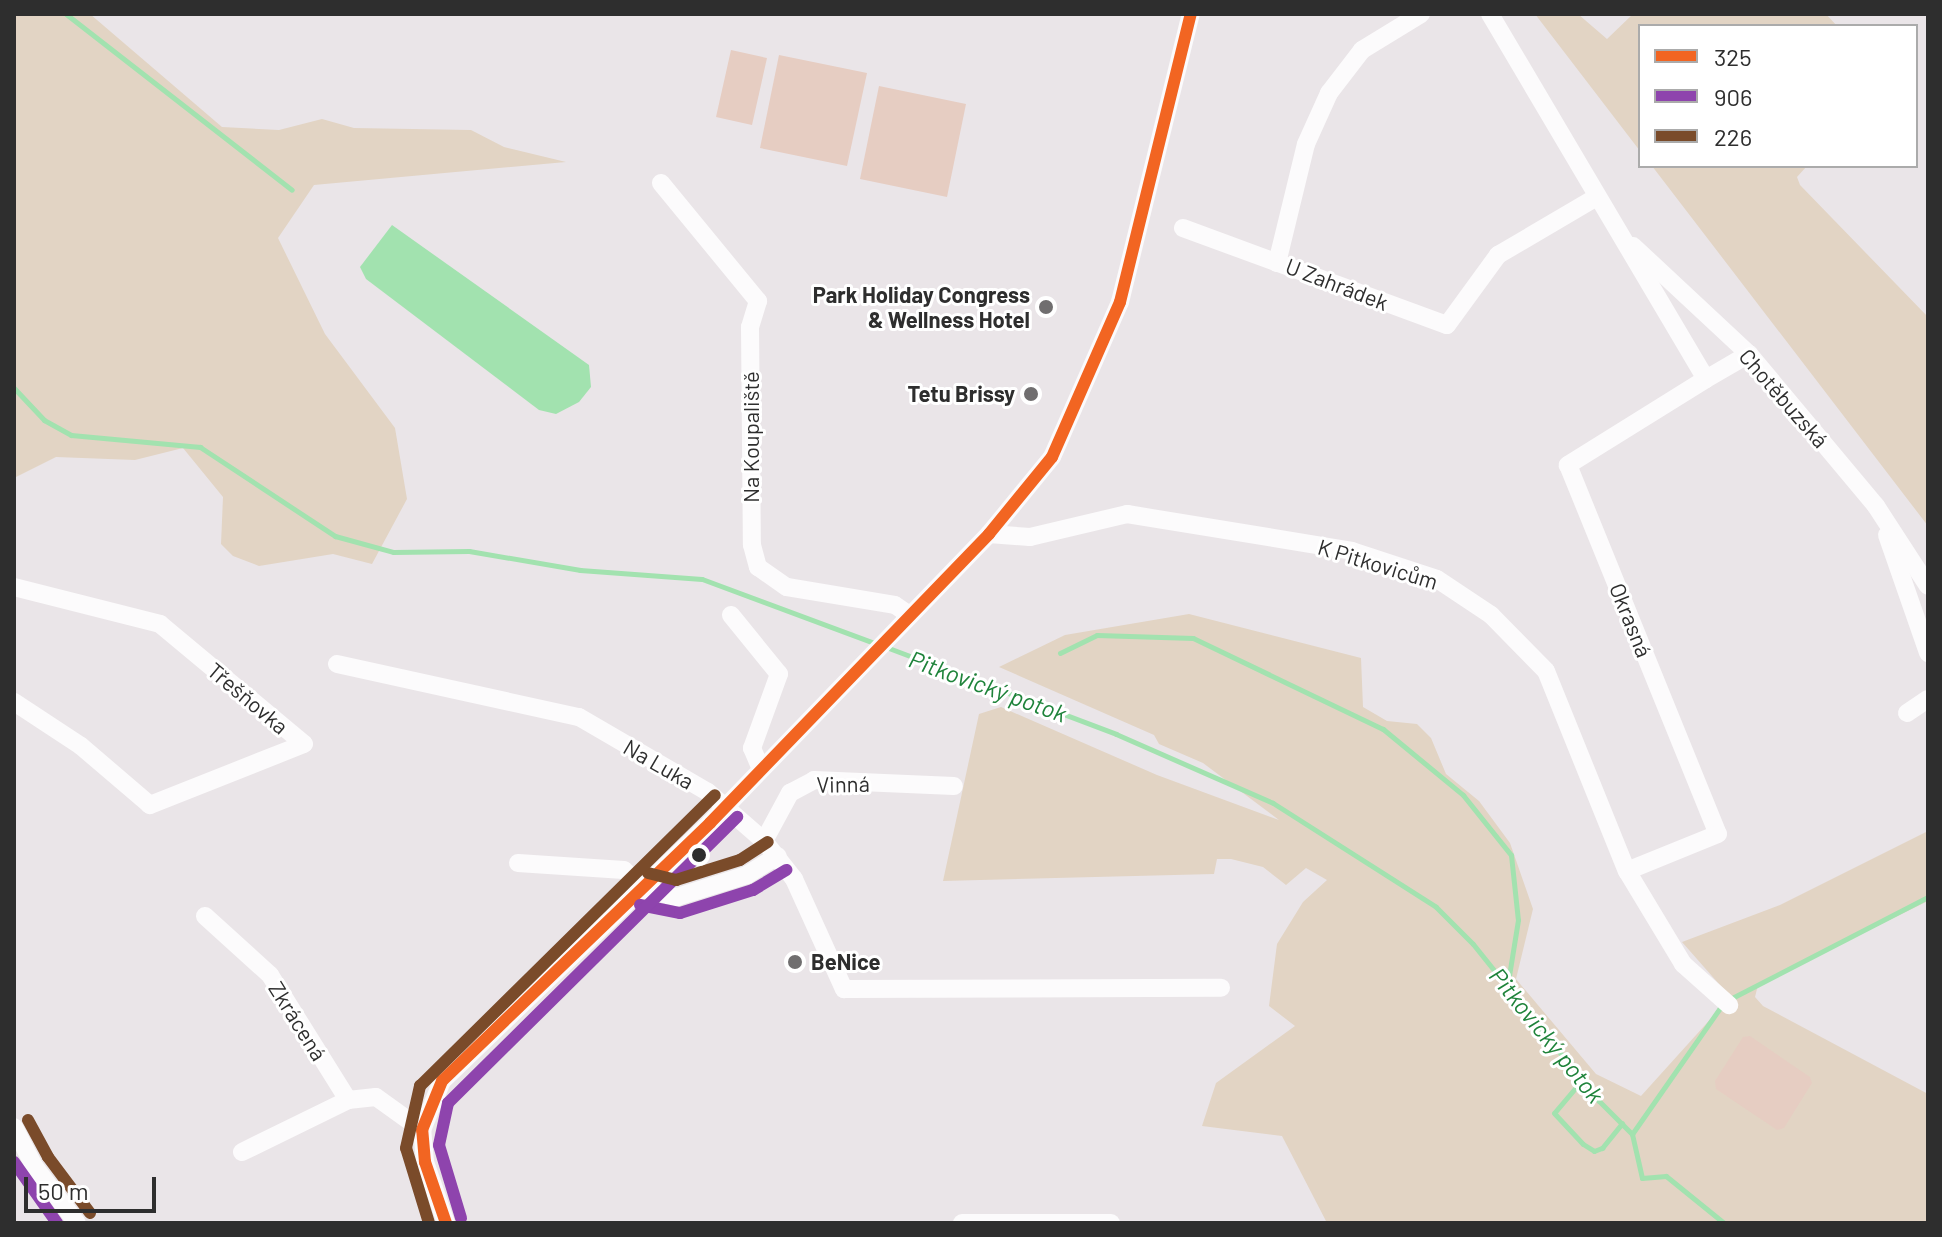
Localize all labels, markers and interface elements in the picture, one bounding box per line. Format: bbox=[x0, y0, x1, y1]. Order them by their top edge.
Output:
legend bbox=[1638, 24, 1918, 168]
text: 325 bbox=[1714, 42, 1752, 71]
text: 906 bbox=[1714, 82, 1752, 111]
text: 226 bbox=[1714, 122, 1752, 151]
street label: U Zahrádek bbox=[1282, 252, 1392, 316]
place label: Park Holiday Congress & Wellness Hotel bbox=[813, 281, 1030, 332]
marker: Park Holiday Congress & Wellness Hotel bbox=[1037, 298, 1055, 316]
street label: Chotěbuzská bbox=[1734, 343, 1834, 453]
street label: Na Koupaliště bbox=[738, 371, 764, 503]
place label: Tetu Brissy bbox=[908, 381, 1015, 407]
marker: Tetu Brissy bbox=[1022, 385, 1040, 403]
street label: K Pitkovicům bbox=[1315, 533, 1441, 595]
street label: Okrasná bbox=[1604, 579, 1658, 661]
water label: Pitkovický potok bbox=[905, 644, 1071, 728]
street label: Třešňovka bbox=[202, 657, 294, 739]
street label: Na Luka bbox=[619, 733, 699, 795]
street label: Vinná bbox=[816, 770, 870, 798]
unlabelled marker bbox=[691, 847, 707, 863]
place label: BeNice bbox=[811, 949, 881, 975]
marker: BeNice bbox=[786, 953, 804, 971]
water label: Pitkovický potok bbox=[1484, 962, 1610, 1108]
street label: Zkrácená bbox=[263, 977, 333, 1065]
scale bar bbox=[28, 1161, 160, 1211]
text: 50 m bbox=[38, 1176, 89, 1205]

